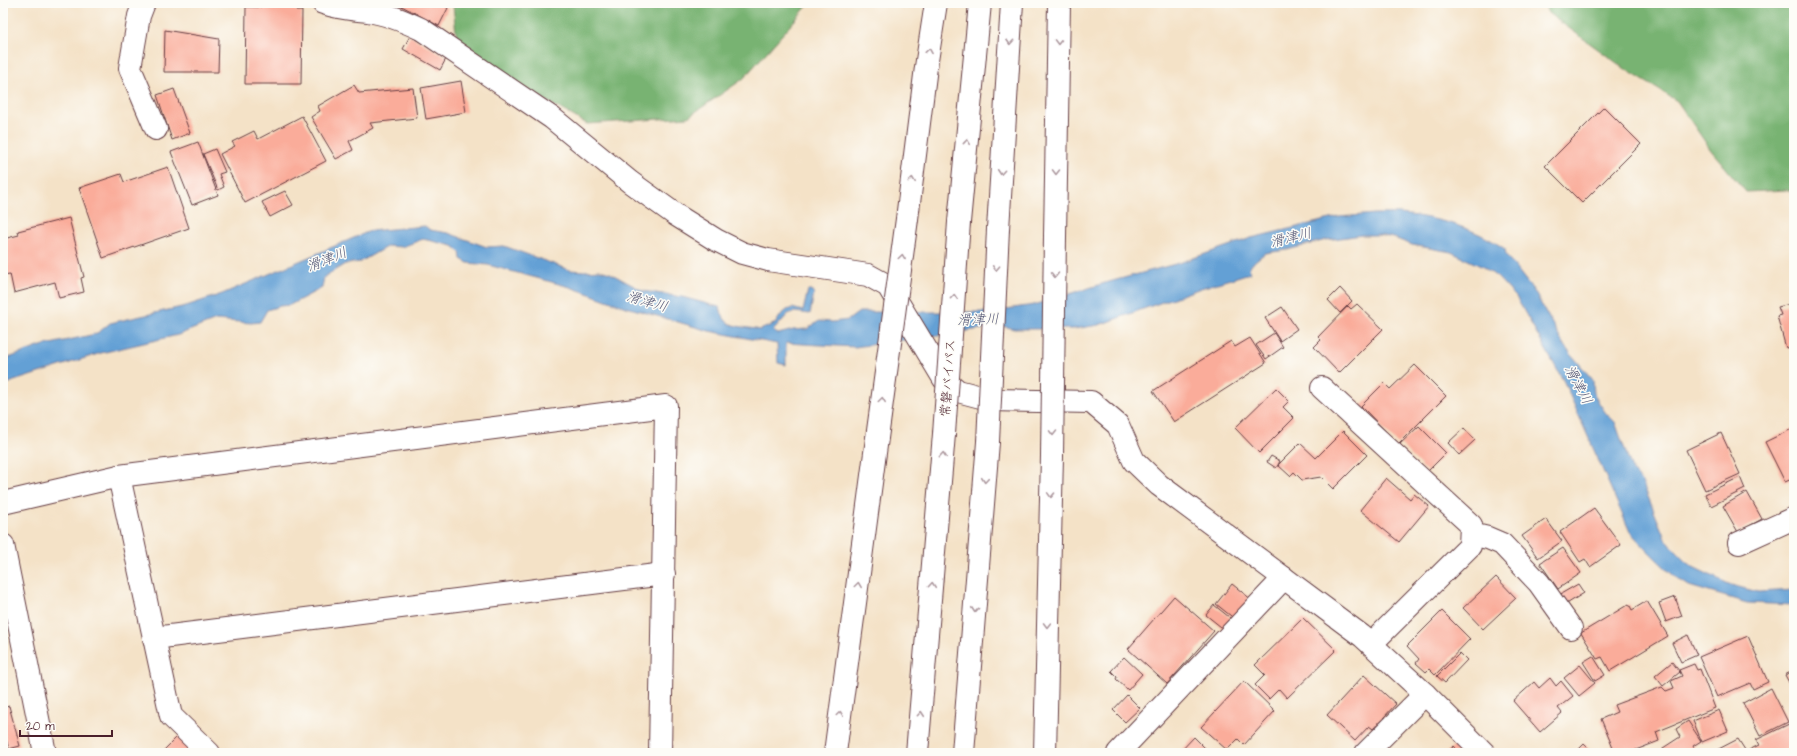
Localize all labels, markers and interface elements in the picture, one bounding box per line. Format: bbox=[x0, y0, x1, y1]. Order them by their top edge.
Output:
one-way arrow bbox=[1005, 39, 1014, 45]
one-way arrow bbox=[1054, 39, 1062, 45]
one-way arrow bbox=[924, 48, 933, 54]
one-way arrow bbox=[962, 139, 971, 145]
one-way arrow bbox=[997, 169, 1006, 175]
one-way arrow bbox=[1052, 169, 1060, 175]
one-way arrow bbox=[907, 177, 916, 183]
water label: 滑津川 bbox=[1268, 223, 1314, 253]
water label: 滑津川 bbox=[304, 243, 350, 277]
one-way arrow bbox=[897, 254, 906, 260]
one-way arrow bbox=[991, 265, 1000, 271]
one-way arrow bbox=[1050, 272, 1059, 278]
water label: 滑津川 bbox=[624, 287, 670, 317]
one-way arrow bbox=[949, 294, 958, 300]
water label: 滑津川 bbox=[957, 309, 999, 331]
street label: 常磐バイパス bbox=[936, 339, 960, 417]
water label: 滑津川 bbox=[1559, 362, 1597, 408]
one-way arrow bbox=[877, 397, 886, 403]
one-way arrow bbox=[1049, 430, 1057, 436]
one-way arrow bbox=[938, 452, 947, 458]
one-way arrow bbox=[981, 477, 990, 484]
one-way arrow bbox=[1047, 492, 1055, 498]
one-way arrow bbox=[853, 582, 862, 589]
one-way arrow bbox=[927, 582, 936, 588]
one-way arrow bbox=[970, 607, 979, 613]
one-way arrow bbox=[1043, 622, 1052, 628]
one-way arrow bbox=[835, 711, 844, 717]
one-way arrow bbox=[916, 711, 925, 717]
scale bar bbox=[20, 712, 112, 738]
text: 20 m bbox=[26, 718, 55, 735]

